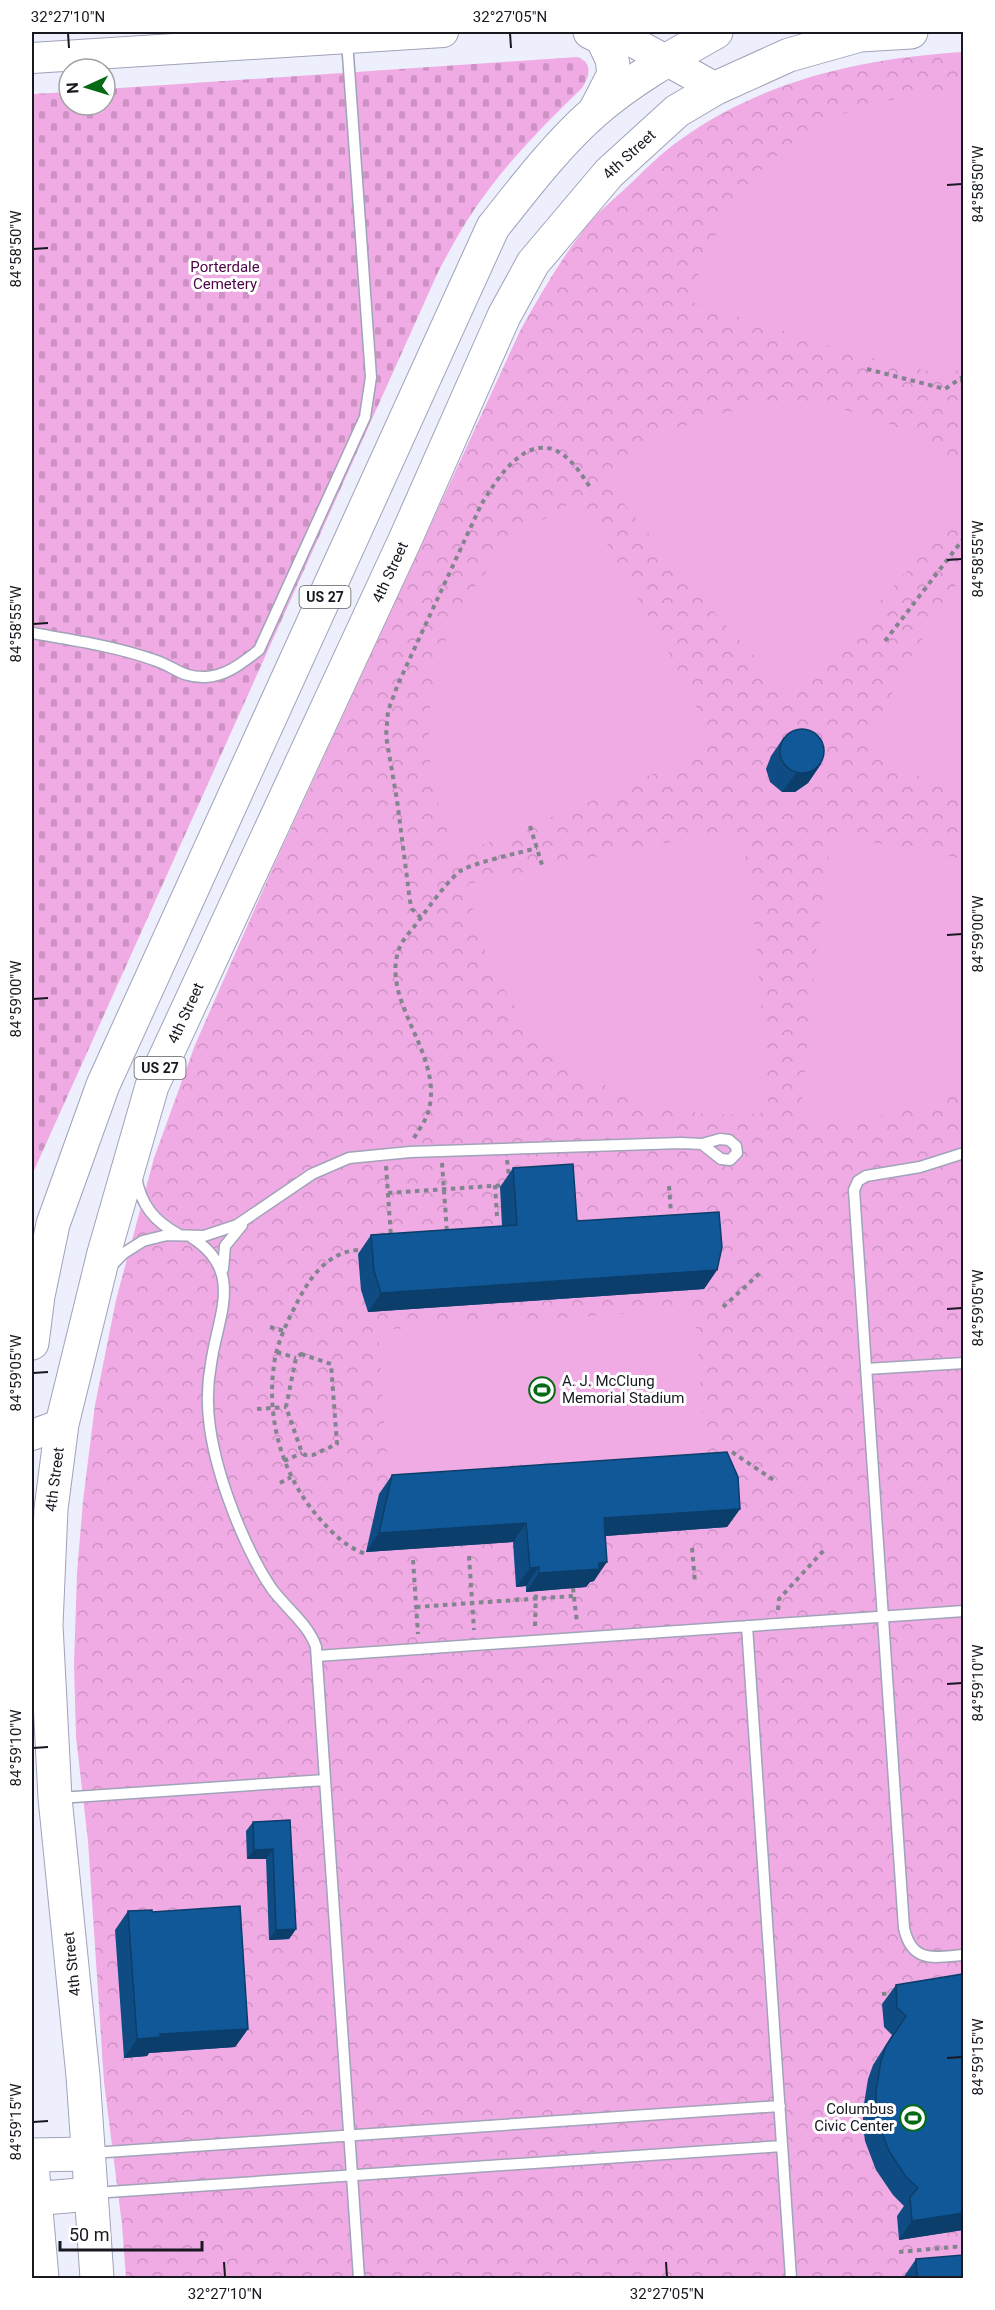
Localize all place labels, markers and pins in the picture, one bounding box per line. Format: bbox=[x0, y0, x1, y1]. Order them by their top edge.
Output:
place label: A. J. McClung Memorial Stadium bbox=[562, 1372, 685, 1407]
sports icon: A. J. McClung Memorial Stadium bbox=[527, 1375, 557, 1405]
place label: Columbus Civic Center bbox=[814, 2100, 894, 2135]
sports icon: Columbus Civic Center bbox=[898, 2103, 928, 2133]

